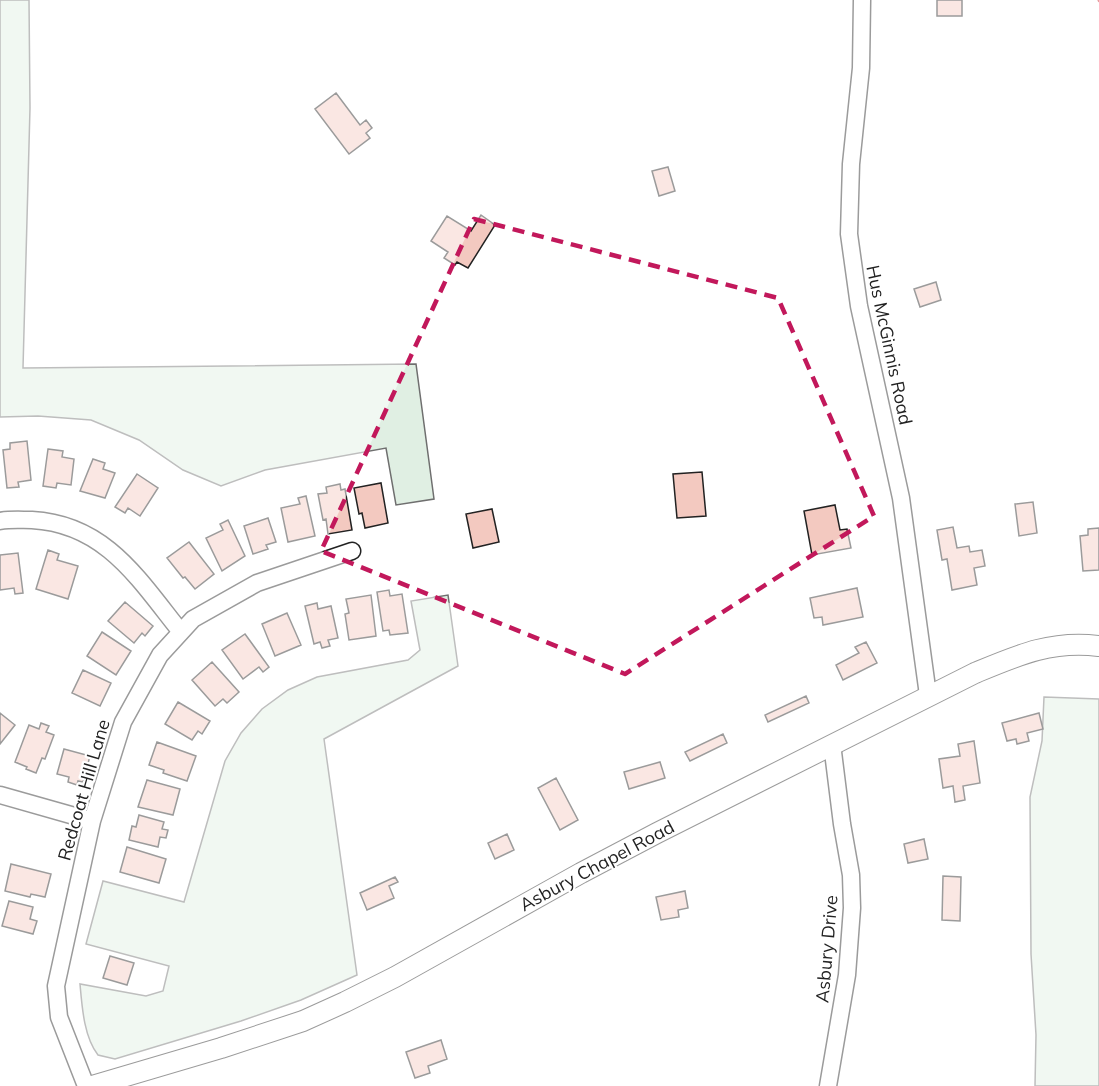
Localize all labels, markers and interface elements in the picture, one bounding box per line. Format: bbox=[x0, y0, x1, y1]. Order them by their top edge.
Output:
street label: Hus McGinnis Road bbox=[861, 263, 918, 427]
street label: Redcoat Hill Lane bbox=[52, 717, 115, 863]
street label: Asbury Chapel Road bbox=[515, 815, 678, 916]
street label: Asbury Drive bbox=[810, 894, 843, 1004]

